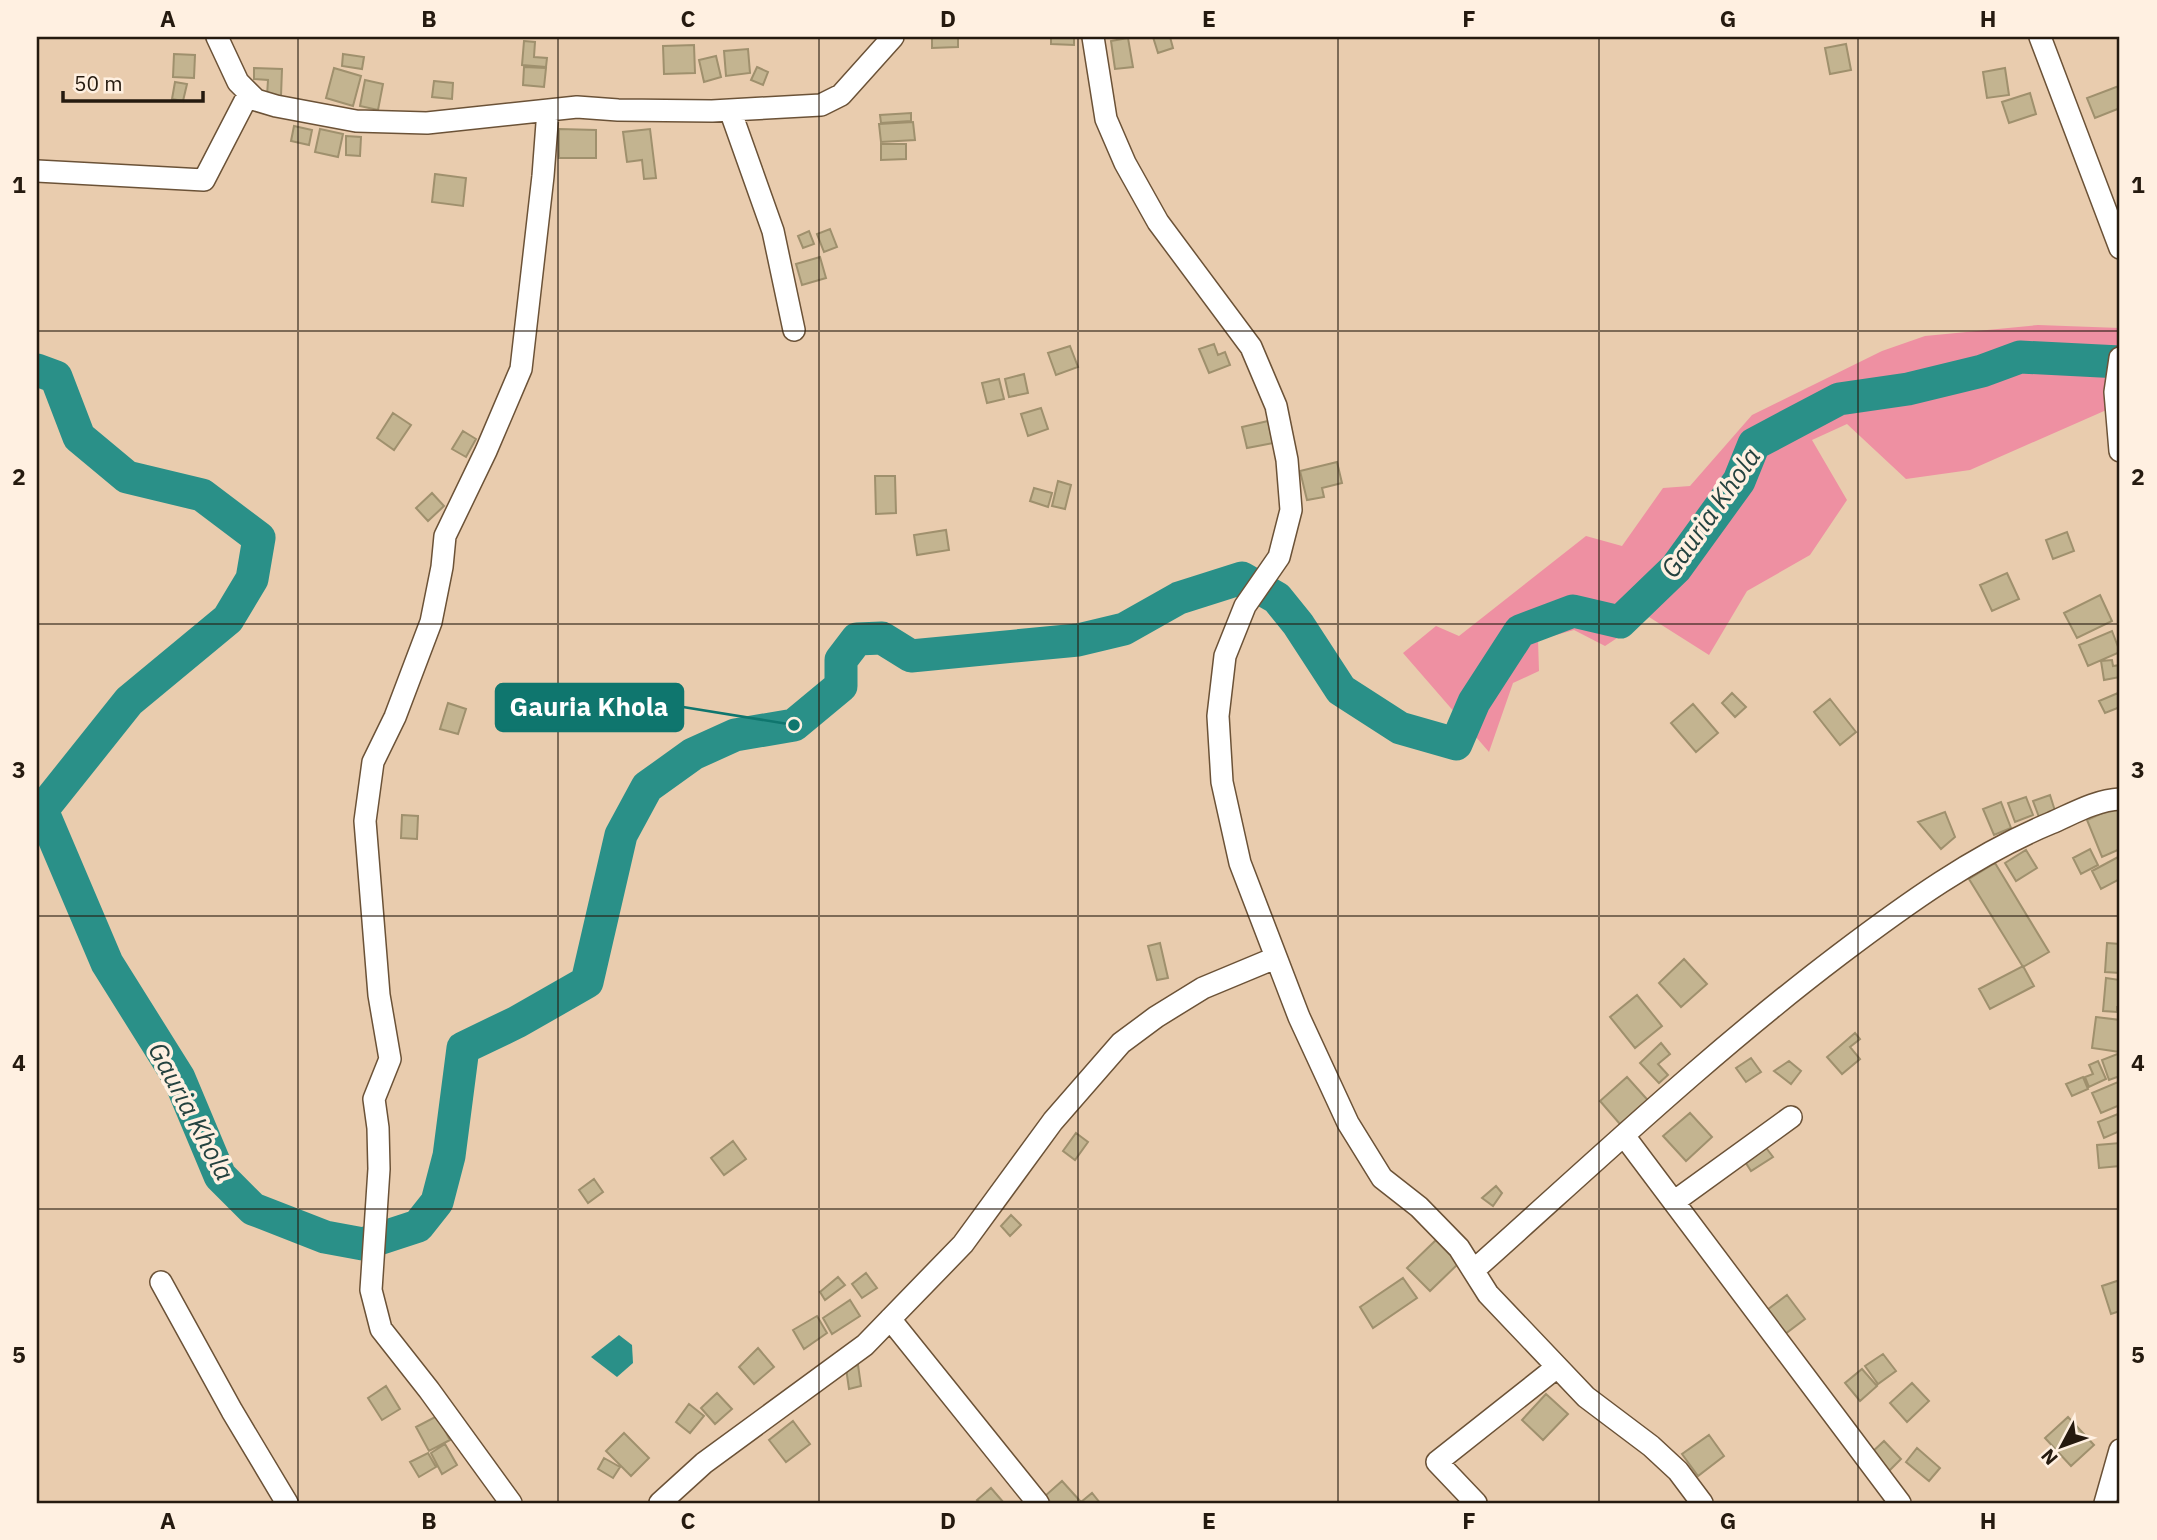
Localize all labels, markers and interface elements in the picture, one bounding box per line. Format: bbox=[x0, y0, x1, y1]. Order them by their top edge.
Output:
text: A bbox=[160, 3, 176, 33]
text: B bbox=[421, 3, 437, 33]
text: C bbox=[681, 3, 696, 33]
text: D bbox=[940, 3, 956, 33]
text: E bbox=[1202, 3, 1216, 33]
text: F bbox=[1462, 3, 1476, 33]
text: G bbox=[1720, 3, 1736, 33]
text: H bbox=[1980, 3, 1996, 33]
scale bar bbox=[63, 60, 203, 104]
text: 50 m bbox=[74, 69, 123, 97]
text: 1 bbox=[12, 169, 26, 199]
text: 1 bbox=[2131, 169, 2145, 199]
water label: Gauria Khola bbox=[1653, 440, 1767, 584]
text: 2 bbox=[12, 461, 26, 491]
text: 2 bbox=[2131, 461, 2145, 491]
callout: Gauria Khola bbox=[496, 684, 683, 731]
text: Gauria Khola bbox=[510, 689, 669, 723]
text: 3 bbox=[12, 754, 26, 784]
text: 3 bbox=[2131, 754, 2145, 784]
water label: Gauria Khola bbox=[141, 1036, 243, 1186]
text: 4 bbox=[12, 1047, 26, 1077]
text: 4 bbox=[2131, 1047, 2145, 1077]
text: 5 bbox=[12, 1339, 26, 1369]
text: 5 bbox=[2131, 1339, 2145, 1369]
north arrow bbox=[2028, 1410, 2098, 1480]
text: N bbox=[2036, 1444, 2063, 1470]
text: A bbox=[160, 1505, 176, 1535]
text: B bbox=[421, 1505, 437, 1535]
text: C bbox=[681, 1505, 696, 1535]
text: D bbox=[940, 1505, 956, 1535]
text: E bbox=[1202, 1505, 1216, 1535]
text: F bbox=[1462, 1505, 1476, 1535]
text: G bbox=[1720, 1505, 1736, 1535]
text: H bbox=[1980, 1505, 1996, 1535]

